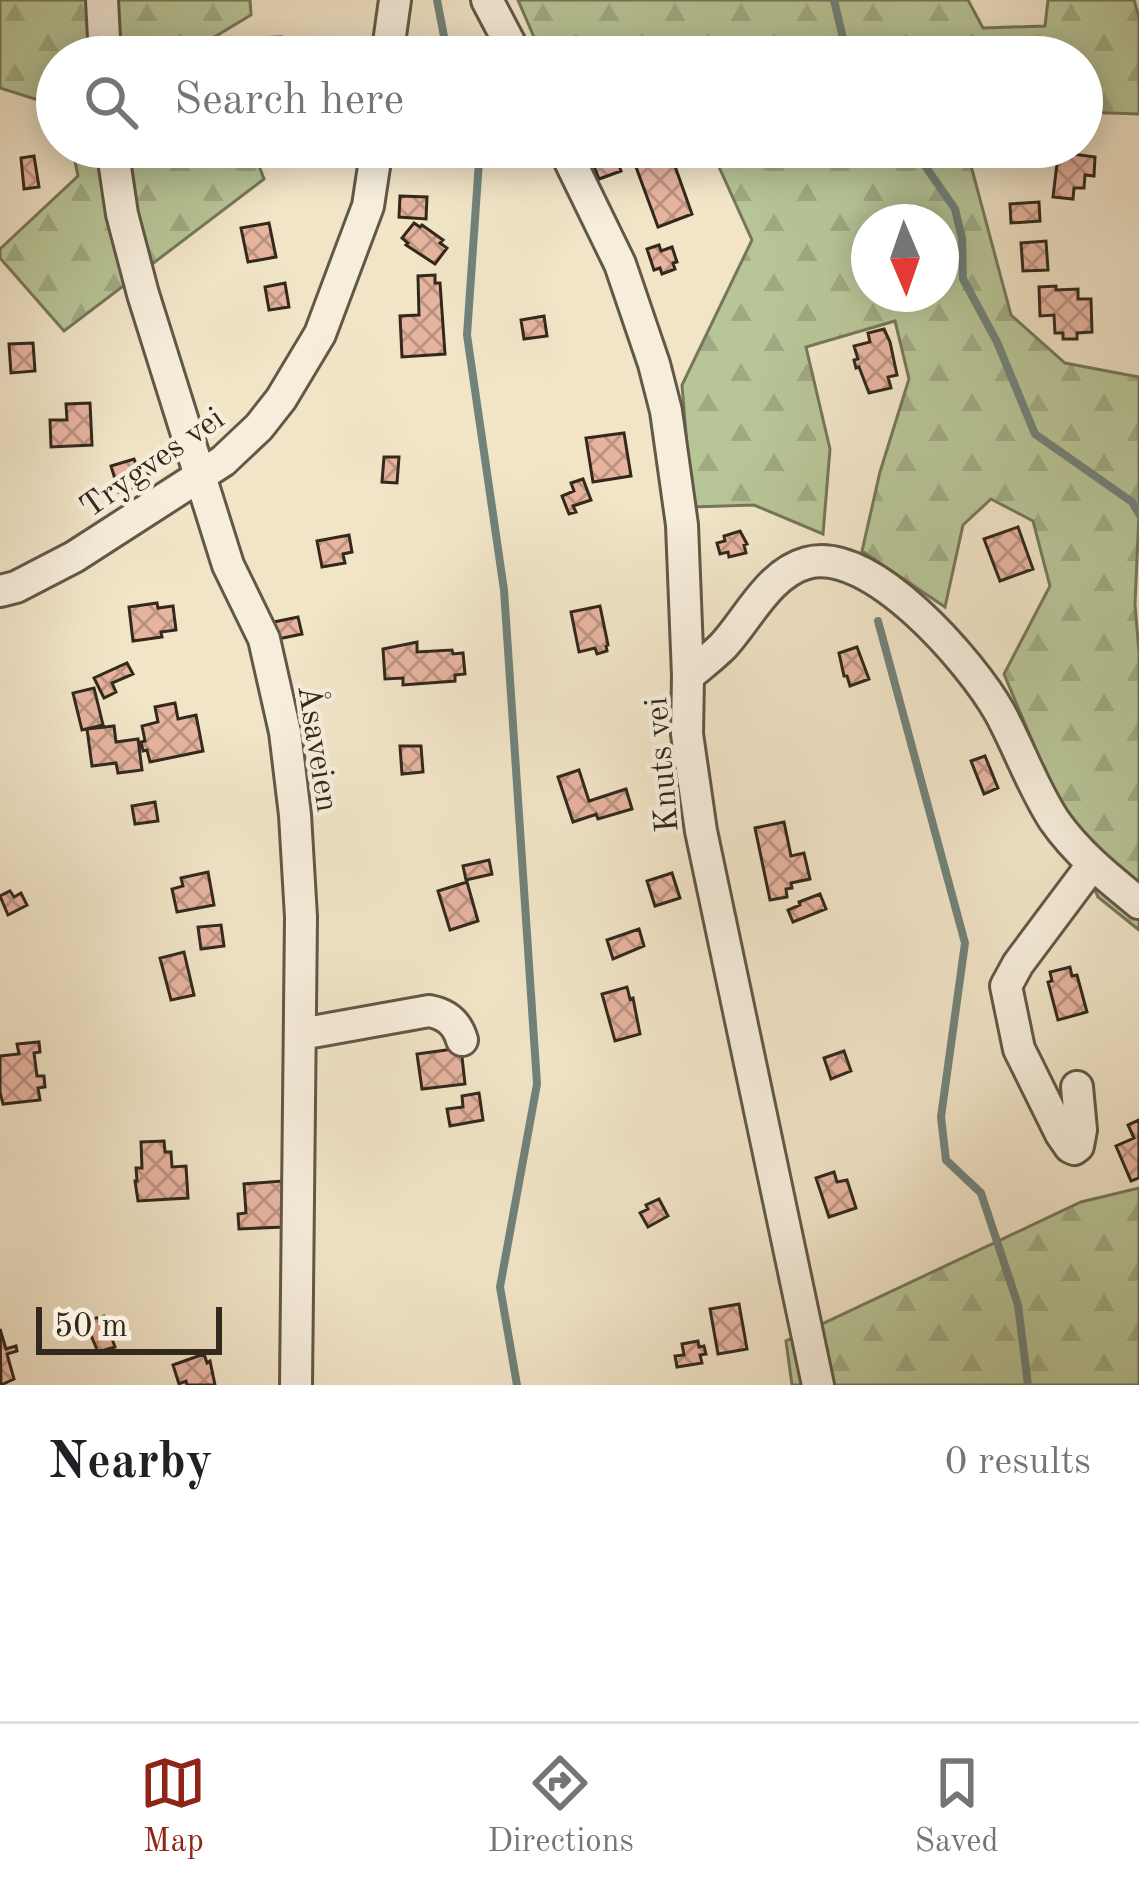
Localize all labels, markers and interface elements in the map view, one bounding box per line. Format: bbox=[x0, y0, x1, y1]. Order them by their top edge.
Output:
search box bbox=[36, 36, 1103, 168]
icon: search bbox=[78, 69, 144, 135]
text: Search here bbox=[174, 79, 404, 124]
north arrow bbox=[851, 204, 959, 312]
street label: Trygves vei bbox=[75, 402, 231, 525]
street label: Åsaveien bbox=[290, 682, 351, 814]
street label: Knuts vei bbox=[641, 696, 686, 834]
scale bar bbox=[36, 1301, 222, 1354]
text: 50 m bbox=[54, 1311, 128, 1344]
text: Nearby bbox=[48, 1438, 213, 1489]
text: 0 results bbox=[945, 1443, 1091, 1482]
tab: Map bbox=[140, 1750, 206, 1863]
tab: Directions bbox=[487, 1750, 634, 1863]
tab: Saved bbox=[915, 1750, 999, 1863]

